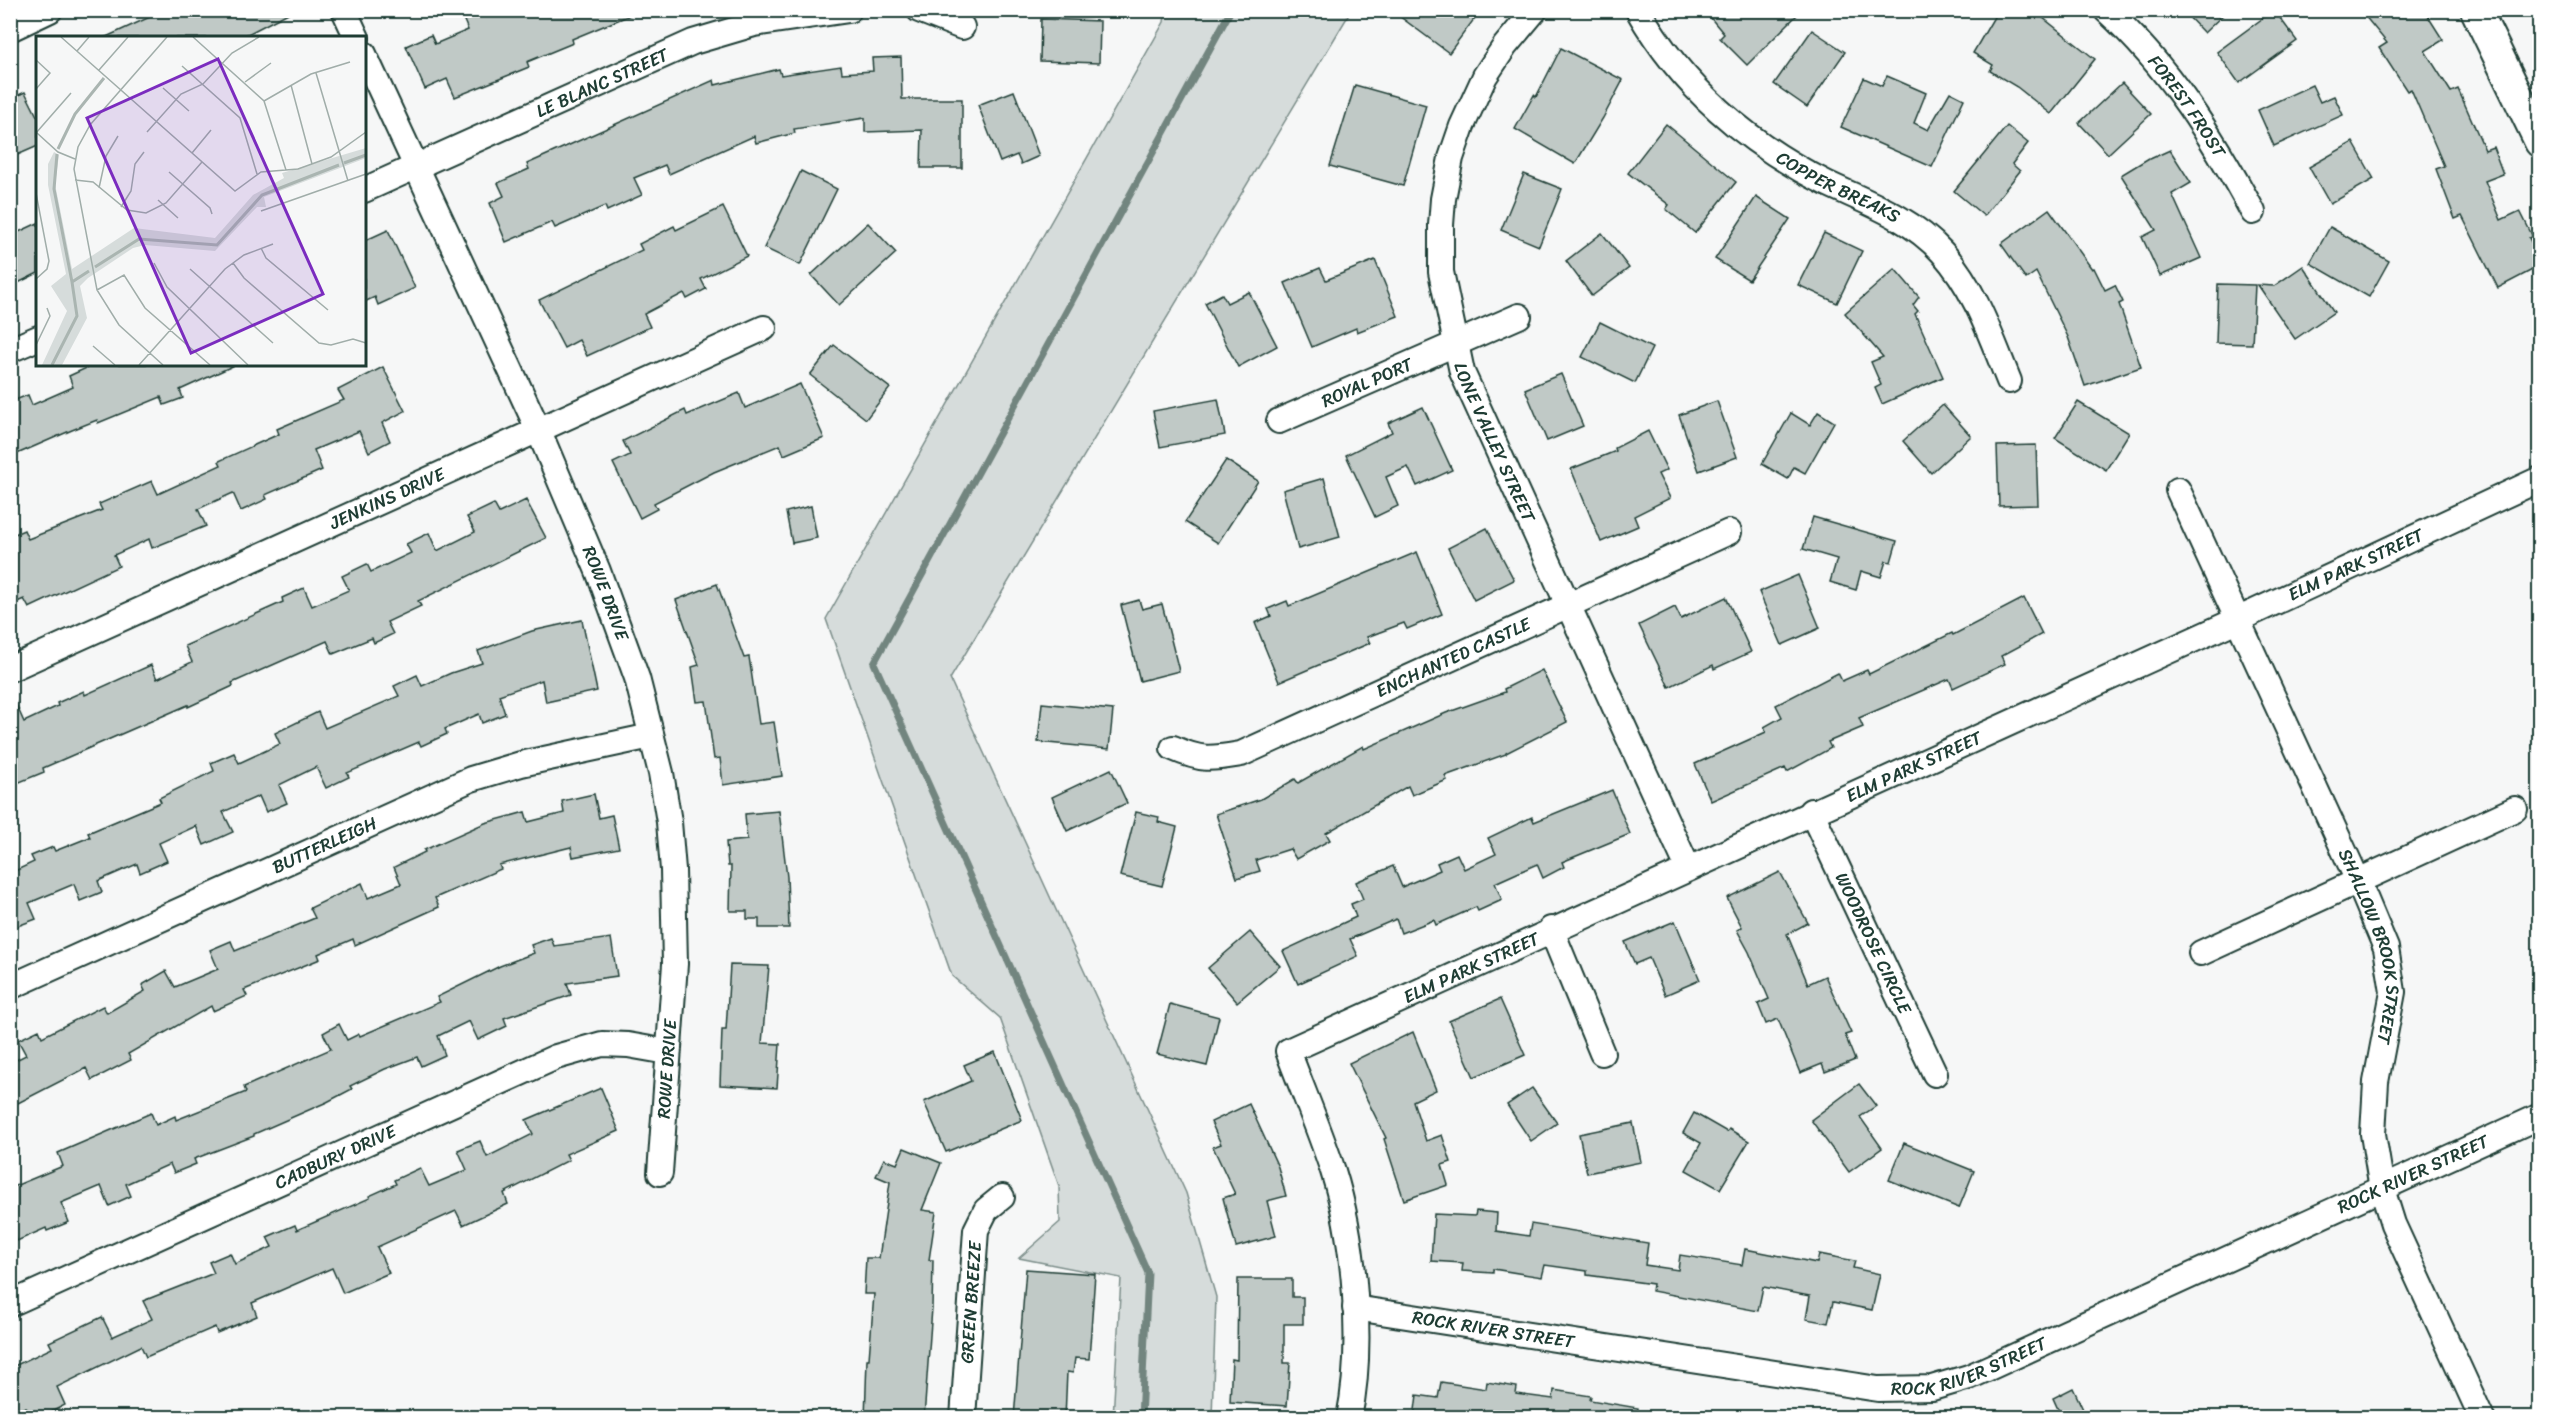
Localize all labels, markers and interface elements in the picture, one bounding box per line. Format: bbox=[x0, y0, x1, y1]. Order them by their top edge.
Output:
inset map bbox=[36, 36, 366, 366]
street label: LE BLANC STREET bbox=[530, 39, 675, 127]
street label: FOREST FROST bbox=[2140, 47, 2235, 165]
street label: COPPER BREAKS bbox=[1770, 142, 1906, 232]
street label: ROYAL PORT bbox=[1316, 348, 1419, 417]
street label: LONE VALLEY STREET bbox=[1444, 360, 1545, 528]
street label: JENKINS DRIVE bbox=[323, 458, 451, 539]
street label: ELM PARK STREET bbox=[2282, 519, 2430, 610]
street label: ROWE DRIVE bbox=[573, 541, 638, 646]
street label: ENCHANTED CASTLE bbox=[1370, 608, 1537, 707]
street label: ELM PARK STREET bbox=[1840, 721, 1988, 812]
street label: BUTTERLEIGH bbox=[267, 807, 382, 883]
street label: SHALLOW BROOK STREET bbox=[2329, 843, 2409, 1047]
street label: WOODROSE CIRCLE bbox=[1826, 867, 1921, 1020]
street label: ELM PARK STREET bbox=[1398, 922, 1545, 1013]
street label: ROWE DRIVE bbox=[648, 1017, 686, 1120]
street label: CADBURY DRIVE bbox=[269, 1115, 402, 1198]
street label: ROCK RIVER STREET bbox=[2332, 1125, 2495, 1223]
street label: GREEN BREEZE bbox=[951, 1239, 991, 1364]
street label: ROCK RIVER STREET bbox=[1410, 1301, 1578, 1358]
street label: ROCK RIVER STREET bbox=[1891, 1327, 2053, 1405]

